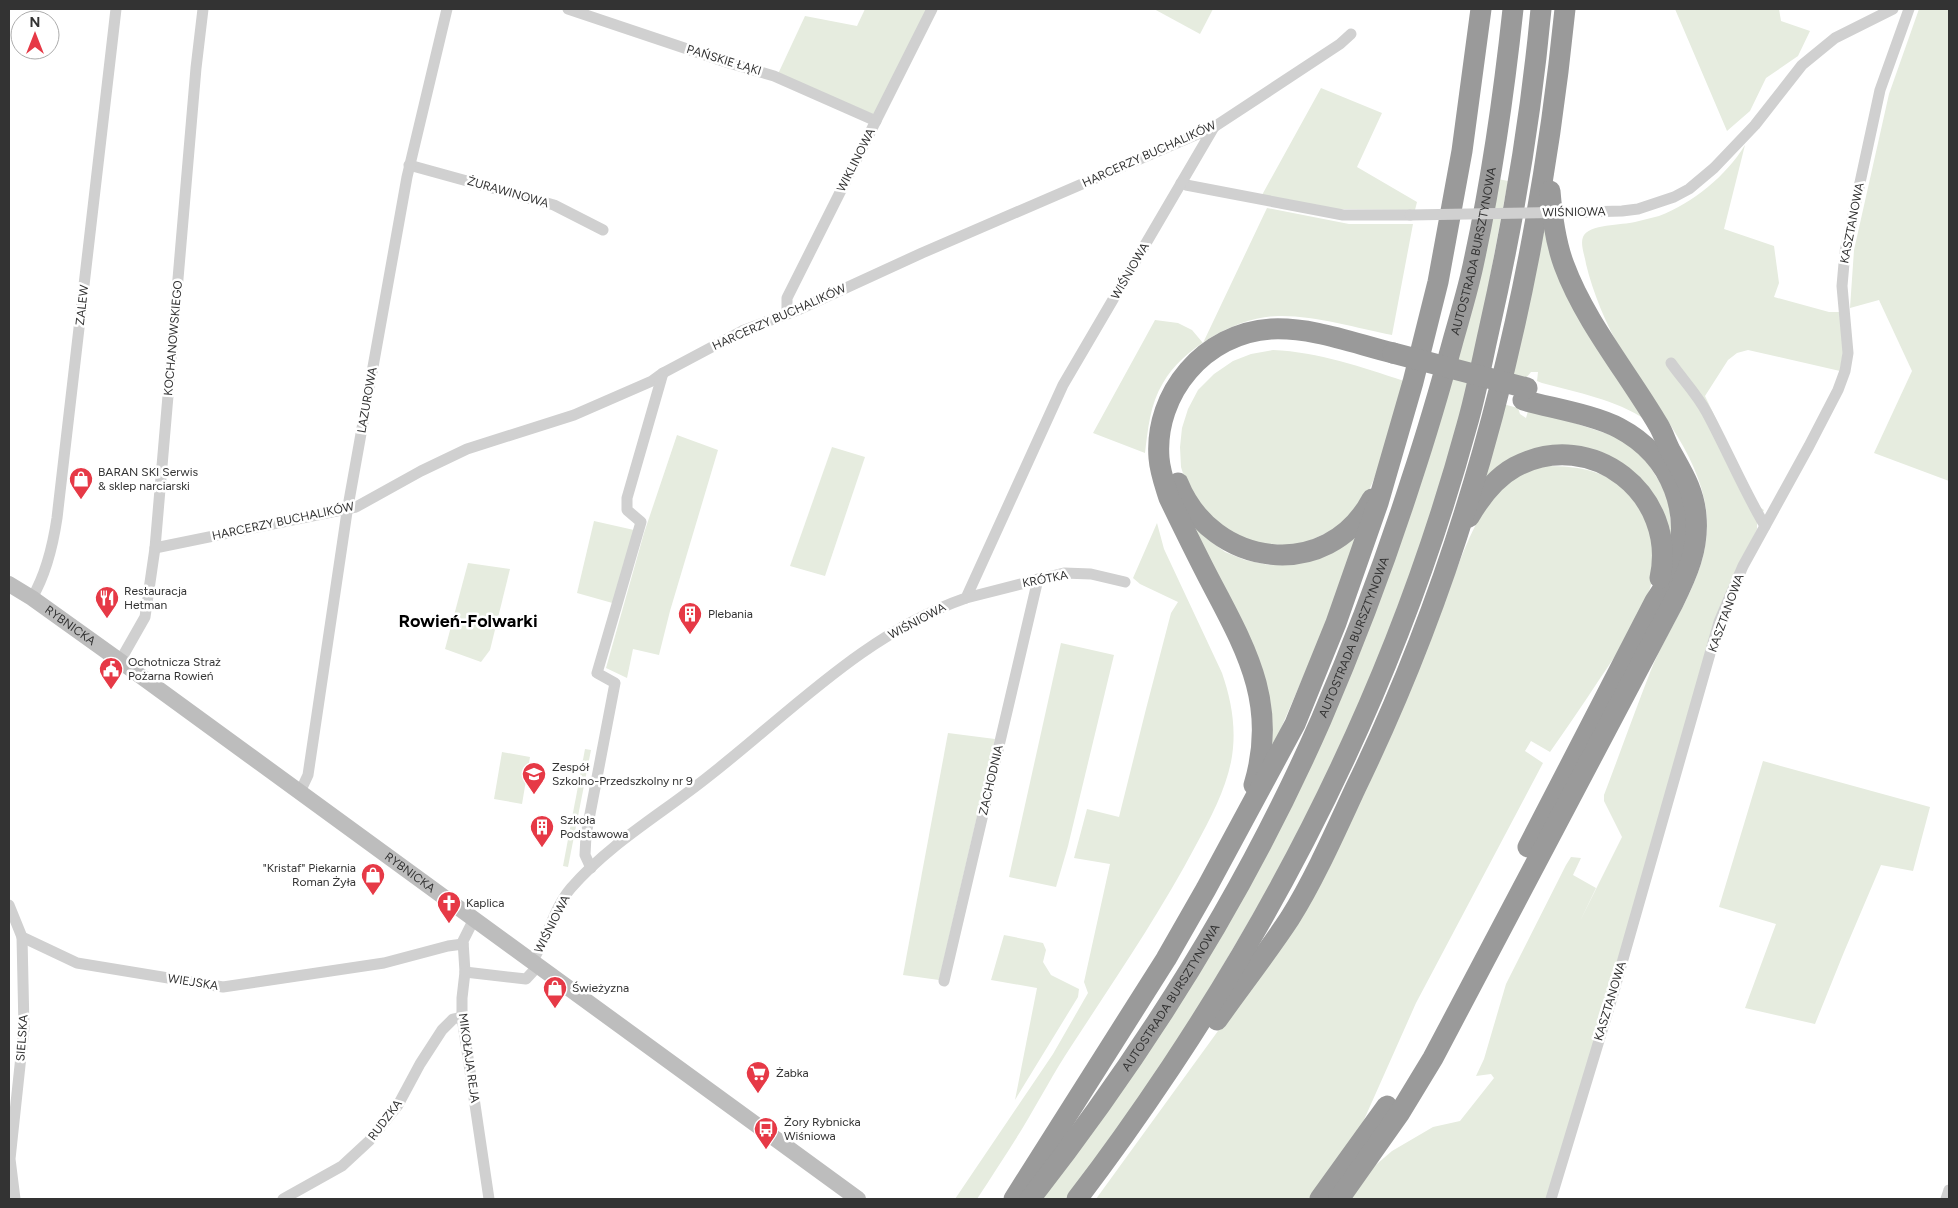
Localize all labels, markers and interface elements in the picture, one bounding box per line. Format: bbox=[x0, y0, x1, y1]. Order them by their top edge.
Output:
north arrow bbox=[10, 10, 60, 60]
text: N bbox=[30, 14, 40, 31]
street label: PAŃSKIE ŁĄKI bbox=[685, 42, 763, 78]
street label: HARCERZY BUCHALIKÓW bbox=[1080, 118, 1218, 190]
street label: WIKLINOWA bbox=[834, 126, 878, 194]
street label: AUTOSTRADA BURSZTYNOWA bbox=[1448, 166, 1499, 337]
street label: ŻURAWINOWA bbox=[466, 174, 550, 210]
street label: KASZTANOWA bbox=[1837, 181, 1867, 265]
street label: WIŚNIOWA bbox=[1542, 204, 1606, 220]
street label: WIŚNIOWA bbox=[1108, 240, 1152, 302]
street label: KOCHANOWSKIEGO bbox=[161, 280, 185, 396]
street label: HARCERZY BUCHALIKÓW bbox=[710, 281, 848, 353]
street label: ZALEW bbox=[73, 284, 91, 326]
street label: LAZUROWA bbox=[354, 366, 380, 434]
place label: BARAN SKI Serwis & sklep narciarski bbox=[98, 465, 198, 493]
shop icon: BARAN SKI Serwis & sklep narciarski bbox=[68, 466, 94, 500]
street label: HARCERZY BUCHALIKÓW bbox=[211, 499, 356, 543]
street label: AUTOSTRADA BURSZTYNOWA bbox=[1316, 555, 1392, 720]
street label: KRÓTKA bbox=[1021, 568, 1069, 590]
street label: KASZTANOWA bbox=[1705, 572, 1747, 654]
place label: Restauracja Hetman bbox=[124, 584, 187, 612]
restaurant icon: Restauracja Hetman bbox=[94, 585, 120, 619]
street label: WIŚNIOWA bbox=[886, 600, 948, 642]
building icon: Plebania bbox=[677, 601, 703, 635]
street label: RYBNICKA bbox=[42, 603, 98, 648]
place label: Plebania bbox=[708, 607, 753, 621]
district label: Rowień-Folwarki bbox=[398, 610, 538, 632]
place label: Ochotnicza Straż Pożarna Rowień bbox=[128, 655, 221, 683]
public building icon: Ochotnicza Straż Pożarna Rowień bbox=[98, 656, 124, 690]
street label: ZACHODNIA bbox=[976, 744, 1006, 816]
place label: Zespół Szkolno-Przedszkolny nr 9 bbox=[552, 760, 693, 788]
school or university icon: Zespół Szkolno-Przedszkolny nr 9 bbox=[521, 761, 547, 795]
place label: Szkoła Podstawowa bbox=[560, 813, 628, 841]
building icon: Szkoła Podstawowa bbox=[529, 814, 555, 848]
street label: RYBNICKA bbox=[382, 849, 438, 895]
place label: "Kristaf" Piekarnia Roman Żyła bbox=[263, 861, 356, 889]
shop icon: "Kristaf" Piekarnia Roman Żyła bbox=[360, 862, 386, 896]
church icon: Kaplica bbox=[436, 890, 462, 924]
street label: WIŚNIOWA bbox=[531, 893, 573, 955]
place label: Kaplica bbox=[466, 896, 504, 910]
street label: AUTOSTRADA BURSZTYNOWA bbox=[1119, 921, 1223, 1074]
street label: KASZTANOWA bbox=[1591, 960, 1629, 1042]
street label: WIEJSKA bbox=[167, 971, 219, 993]
shop icon: Świeżyzna bbox=[542, 975, 568, 1009]
place label: Świeżyzna bbox=[572, 981, 629, 995]
street label: MIKOŁAJA REJA bbox=[456, 1012, 482, 1104]
street label: SIELSKA bbox=[13, 1014, 31, 1062]
supermarket icon: Żabka bbox=[745, 1060, 771, 1094]
place label: Żabka bbox=[776, 1066, 809, 1080]
street label: RUDZKA bbox=[365, 1097, 405, 1143]
place label: Żory Rybnicka Wiśniowa bbox=[784, 1115, 861, 1143]
bus stop icon: Żory Rybnicka Wiśniowa bbox=[753, 1116, 779, 1150]

